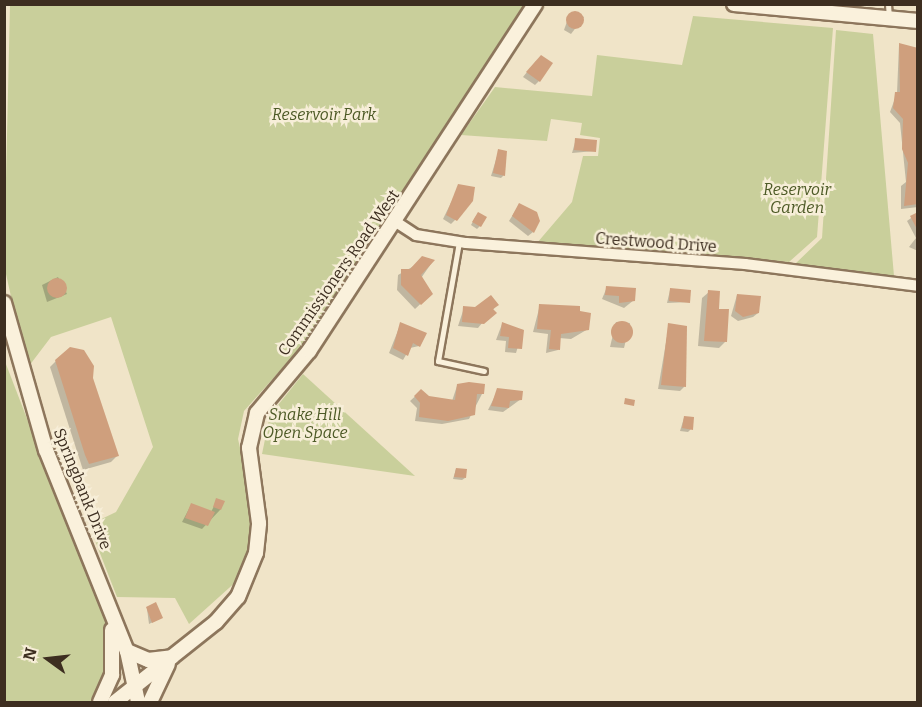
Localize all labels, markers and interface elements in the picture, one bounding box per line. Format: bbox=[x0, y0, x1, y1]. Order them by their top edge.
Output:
park label: Reservoir Park bbox=[272, 105, 376, 125]
park label: Reservoir Garden bbox=[763, 180, 831, 218]
street label: Commissioners Road West bbox=[274, 186, 404, 360]
street label: Crestwood Drive bbox=[595, 229, 717, 257]
park label: Snake Hill Open Space bbox=[262, 405, 348, 443]
street label: Springbank Drive bbox=[49, 426, 115, 552]
north arrow bbox=[18, 629, 78, 689]
text: N bbox=[19, 646, 41, 663]

